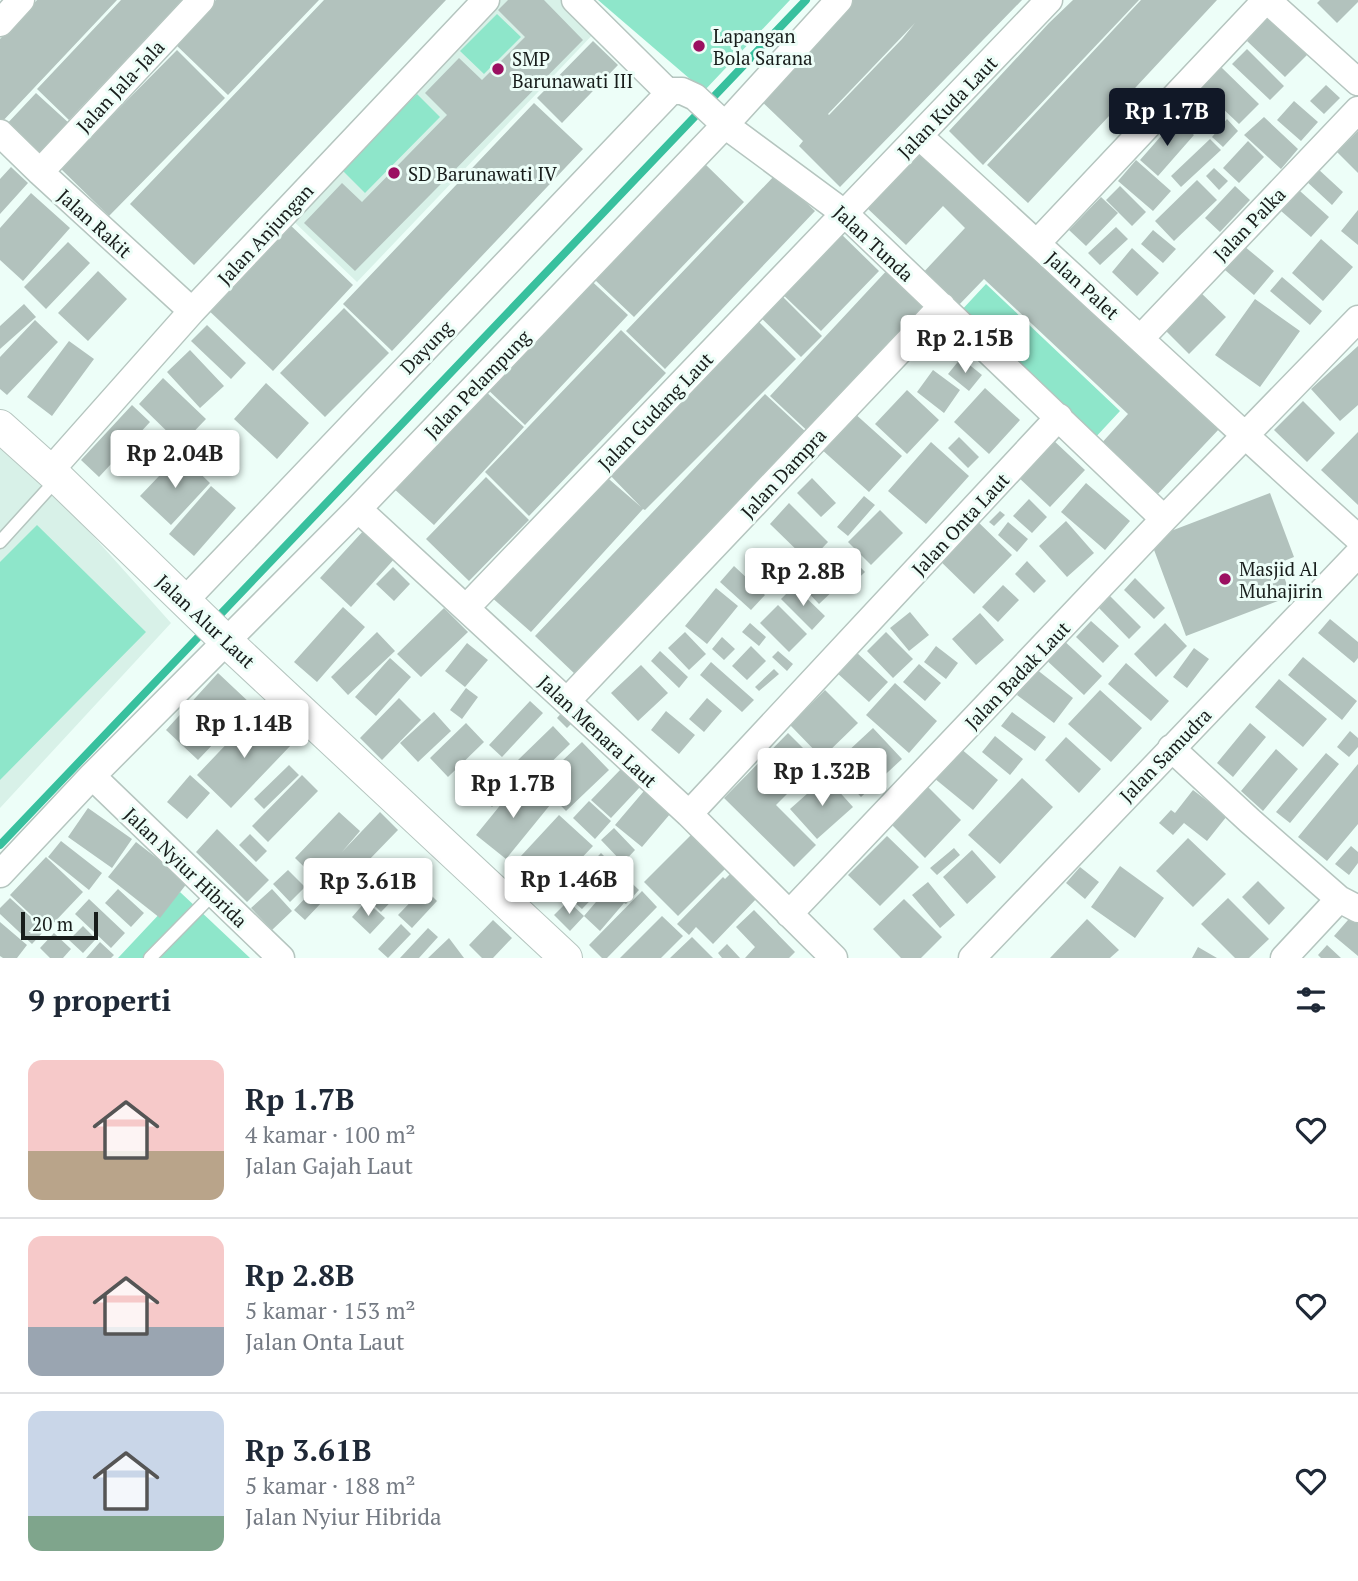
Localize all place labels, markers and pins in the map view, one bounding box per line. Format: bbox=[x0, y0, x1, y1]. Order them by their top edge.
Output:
place label: Lapangan Bola Sarana bbox=[713, 23, 813, 70]
marker: Lapangan Bola Sarana bbox=[691, 38, 707, 54]
place label: SMP Barunawati III bbox=[512, 46, 633, 93]
marker: SMP Barunawati III bbox=[490, 61, 506, 77]
pin: Rp 1.7B bbox=[1102, 88, 1232, 148]
place label: SD Barunawati IV bbox=[408, 161, 557, 186]
marker: SD Barunawati IV bbox=[386, 165, 402, 181]
pin: Rp 2.15B bbox=[893, 316, 1037, 375]
pin: Rp 2.04B bbox=[103, 430, 247, 490]
pin: Rp 2.8B bbox=[738, 548, 868, 608]
place label: Masjid Al Muhajirin bbox=[1239, 556, 1323, 603]
marker: Masjid Al Muhajirin bbox=[1217, 571, 1233, 587]
pin: Rp 1.14B bbox=[172, 700, 316, 760]
pin: Rp 1.32B bbox=[750, 748, 894, 808]
pin: Rp 1.7B bbox=[448, 760, 578, 820]
pin: Rp 1.46B bbox=[497, 856, 641, 916]
pin: Rp 3.61B bbox=[296, 858, 440, 918]

